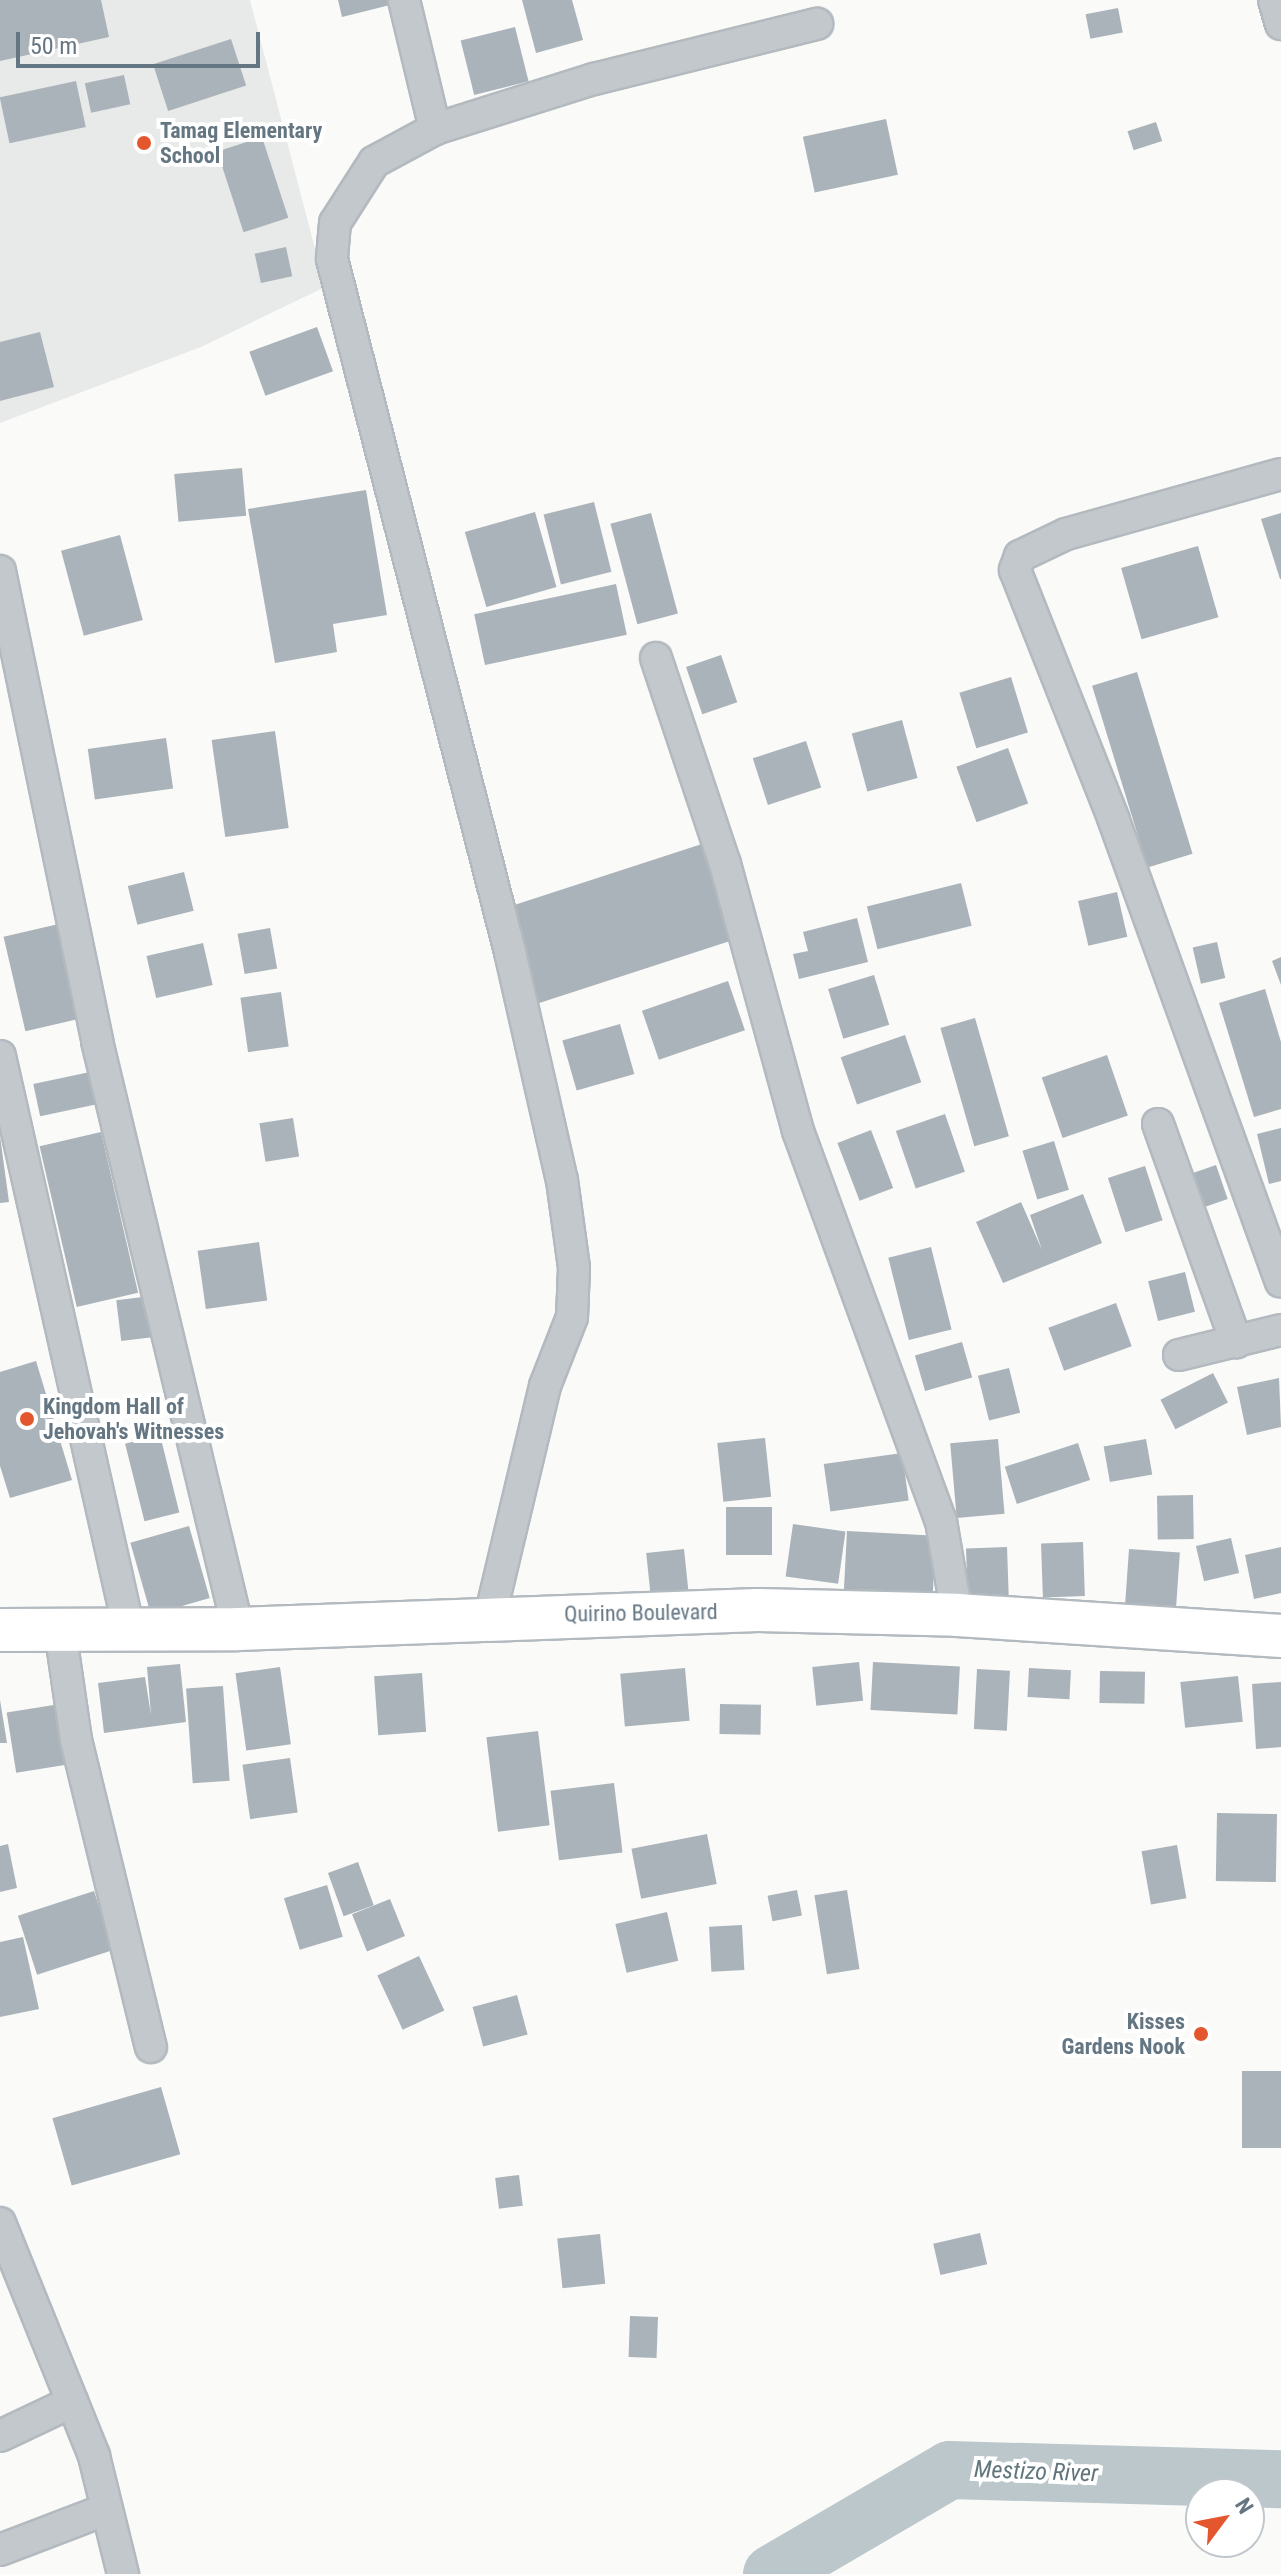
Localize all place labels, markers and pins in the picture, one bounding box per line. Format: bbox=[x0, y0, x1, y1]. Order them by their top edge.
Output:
place label: Tamag Elementary School bbox=[160, 117, 322, 168]
marker: Tamag Elementary School bbox=[135, 134, 153, 152]
place label: Kingdom Hall of Jehovah's Witnesses bbox=[43, 1393, 224, 1444]
marker: Kingdom Hall of Jehovah's Witnesses bbox=[18, 1410, 36, 1428]
place label: Kisses Gardens Nook bbox=[1061, 2008, 1185, 2060]
marker: Kisses Gardens Nook bbox=[1192, 2025, 1210, 2043]

